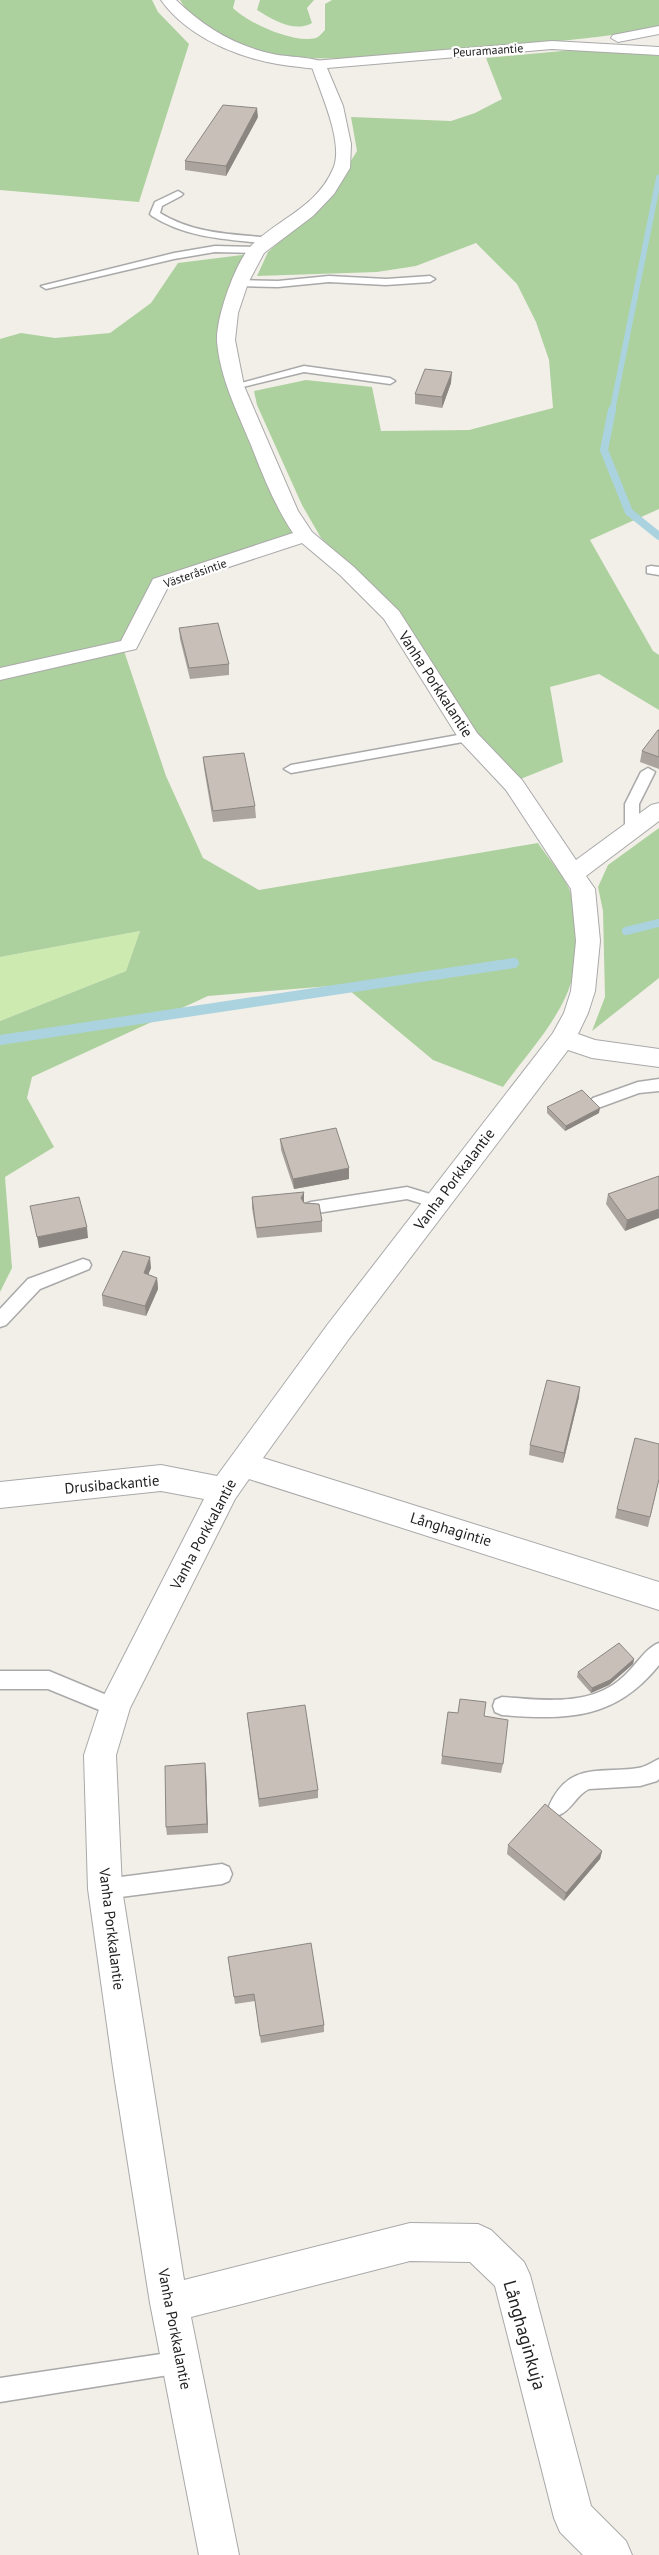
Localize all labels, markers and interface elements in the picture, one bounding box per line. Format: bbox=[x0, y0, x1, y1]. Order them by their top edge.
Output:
street label: Peuramaantie bbox=[452, 40, 524, 60]
street label: Västeråsintie bbox=[161, 555, 228, 591]
street label: Vanha Porkkalantie bbox=[394, 627, 477, 741]
street label: Vanha Porkkalantie bbox=[409, 1124, 498, 1234]
street label: Drusibackantie bbox=[64, 1470, 160, 1498]
street label: Vanha Porkkalantie bbox=[165, 1475, 240, 1593]
street label: Långhagintie bbox=[408, 1508, 494, 1550]
street label: Vanha Porkkalantie bbox=[95, 1866, 129, 1991]
street label: Vanha Porkkalantie bbox=[154, 2266, 196, 2391]
street label: Långhaginkuja bbox=[498, 2278, 552, 2392]

